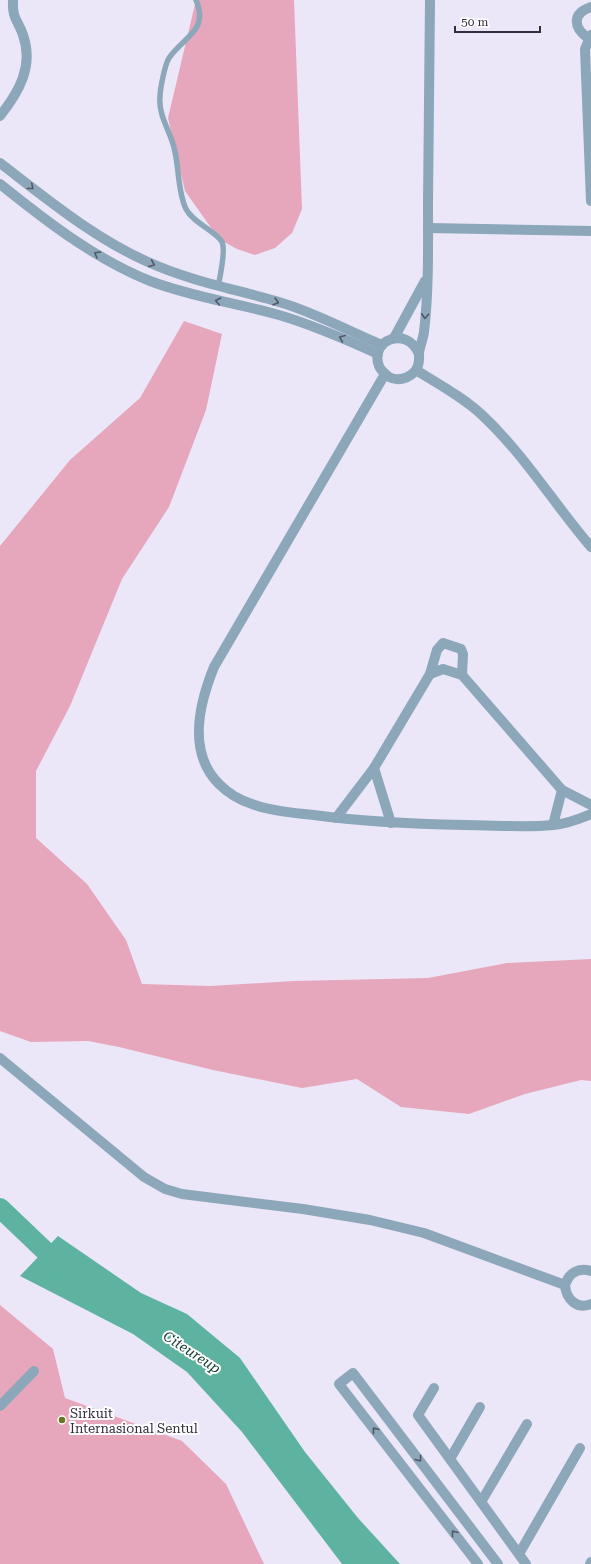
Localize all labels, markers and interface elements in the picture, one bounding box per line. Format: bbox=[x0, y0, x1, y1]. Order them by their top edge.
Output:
scale bar bbox=[455, 8, 540, 34]
text: 50 m bbox=[461, 15, 488, 29]
one-way arrow bbox=[26, 183, 33, 190]
one-way arrow bbox=[94, 252, 101, 259]
one-way arrow bbox=[148, 259, 156, 267]
one-way arrow bbox=[273, 297, 280, 306]
one-way arrow bbox=[215, 298, 221, 306]
one-way arrow bbox=[420, 313, 429, 319]
one-way arrow bbox=[339, 335, 347, 343]
water label: Citeureup bbox=[160, 1328, 224, 1376]
place label: Sirkuit Internasional Sentul bbox=[70, 1406, 198, 1436]
marker: Sirkuit Internasional Sentul bbox=[57, 1415, 67, 1425]
one-way arrow bbox=[372, 1428, 379, 1435]
one-way arrow bbox=[414, 1455, 421, 1462]
one-way arrow bbox=[452, 1531, 459, 1538]

